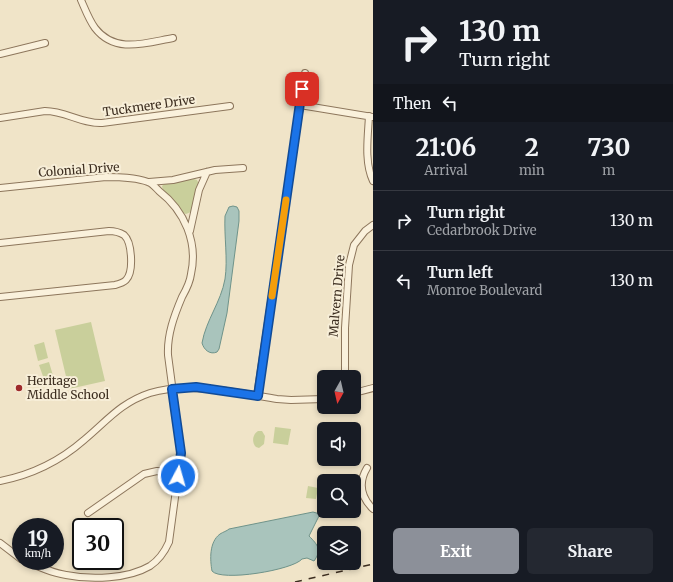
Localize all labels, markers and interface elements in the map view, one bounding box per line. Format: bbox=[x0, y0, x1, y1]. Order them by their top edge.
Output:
text: 130 m bbox=[459, 13, 541, 49]
icon: right bbox=[393, 16, 445, 68]
text: Turn right bbox=[459, 48, 550, 71]
pin bbox=[285, 72, 319, 106]
icon: arrive bbox=[291, 78, 313, 100]
street label: Tuckmere Drive bbox=[102, 92, 196, 119]
icon: left bbox=[439, 92, 461, 114]
text: Then bbox=[393, 94, 431, 113]
text: 21:06 bbox=[416, 132, 476, 163]
text: 2 bbox=[525, 132, 539, 163]
text: 730 bbox=[587, 132, 630, 163]
street label: Colonial Drive bbox=[38, 159, 120, 180]
text: Arrival bbox=[424, 162, 468, 179]
text: min bbox=[519, 162, 545, 179]
text: m bbox=[602, 162, 615, 179]
text: Turn right bbox=[427, 203, 505, 222]
icon: right bbox=[393, 210, 415, 232]
text: 130 m bbox=[610, 211, 653, 230]
text: Cedarbrook Drive bbox=[427, 222, 537, 239]
street label: Malvern Drive bbox=[325, 254, 348, 338]
text: Turn left bbox=[427, 263, 493, 282]
icon: left bbox=[393, 270, 415, 292]
text: 130 m bbox=[610, 271, 653, 290]
text: Monroe Boulevard bbox=[427, 282, 542, 299]
north arrow bbox=[317, 370, 361, 414]
map controls bbox=[317, 370, 361, 570]
place label: Heritage Middle School bbox=[27, 373, 109, 402]
marker: Heritage Middle School bbox=[14, 383, 24, 393]
button: sound bbox=[317, 422, 361, 466]
position arrow bbox=[157, 455, 199, 497]
button: search bbox=[317, 474, 361, 518]
speed limit sign: 30 bbox=[72, 518, 124, 570]
text: 19 bbox=[28, 526, 48, 551]
button: layers bbox=[317, 526, 361, 570]
button: Exit bbox=[393, 528, 519, 574]
button: Share bbox=[527, 528, 653, 574]
text: km/h bbox=[25, 547, 51, 560]

